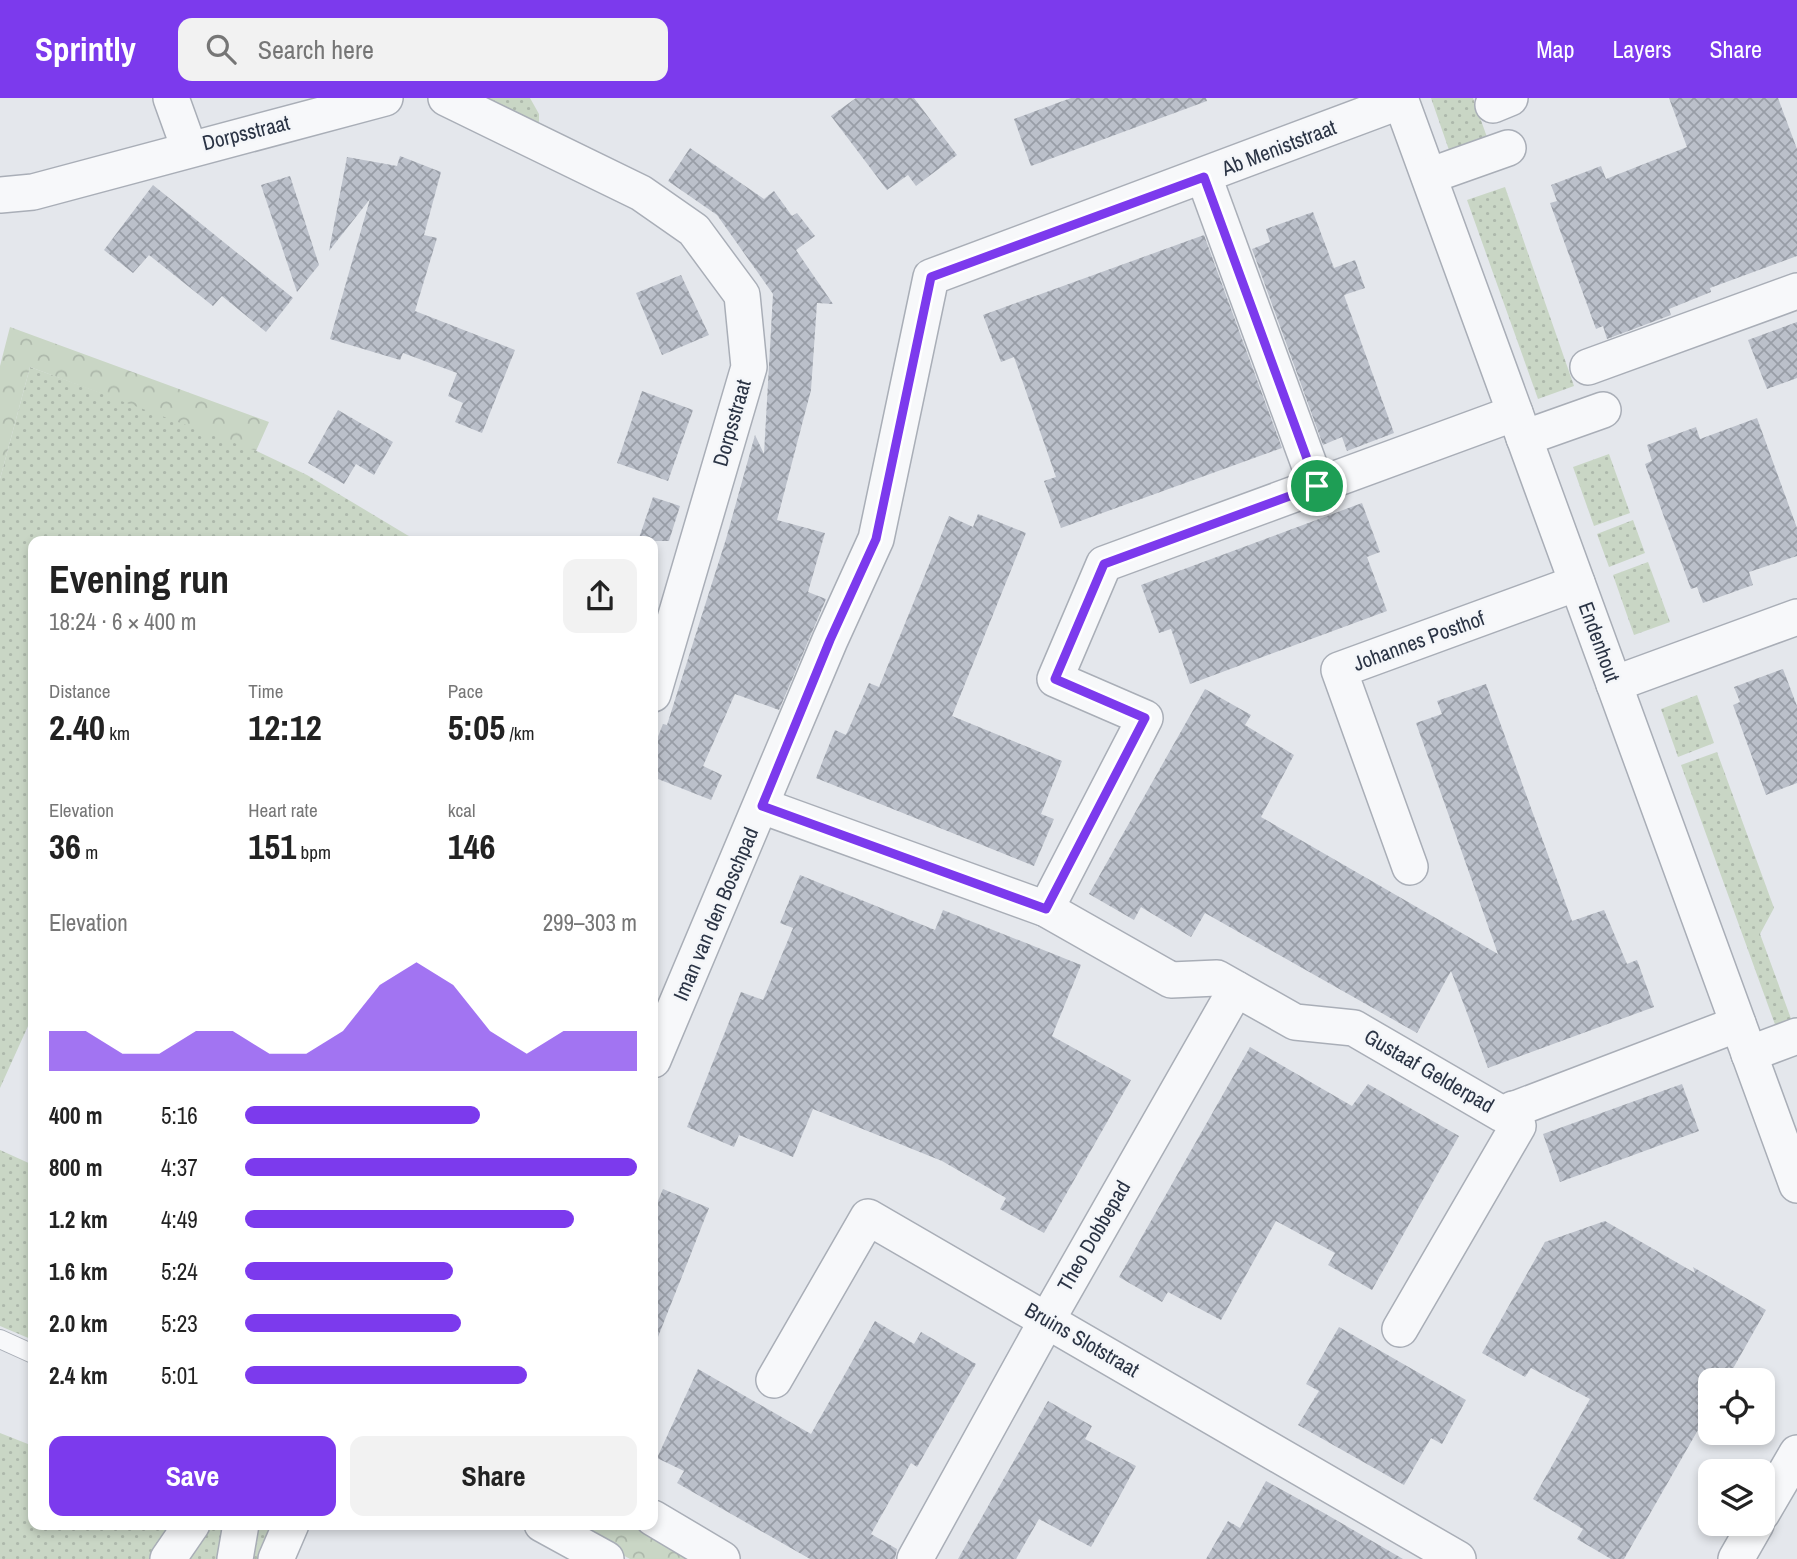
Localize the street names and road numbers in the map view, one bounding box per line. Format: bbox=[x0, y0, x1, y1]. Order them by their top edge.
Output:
street label: Dorpsstraat bbox=[199, 108, 293, 157]
street label: Ab Meniststraat bbox=[1216, 112, 1341, 183]
street label: Dorpsstraat bbox=[705, 376, 758, 470]
street label: Endenhout bbox=[1572, 598, 1627, 686]
street label: Johannes Posthof bbox=[1349, 603, 1489, 678]
street label: Iman van den Boschpad bbox=[666, 823, 765, 1005]
street label: Gustaaf Gelderpad bbox=[1359, 1022, 1500, 1120]
street label: Theo Dobbepad bbox=[1050, 1175, 1137, 1296]
street label: Bruins Slotstraat bbox=[1020, 1295, 1145, 1384]

